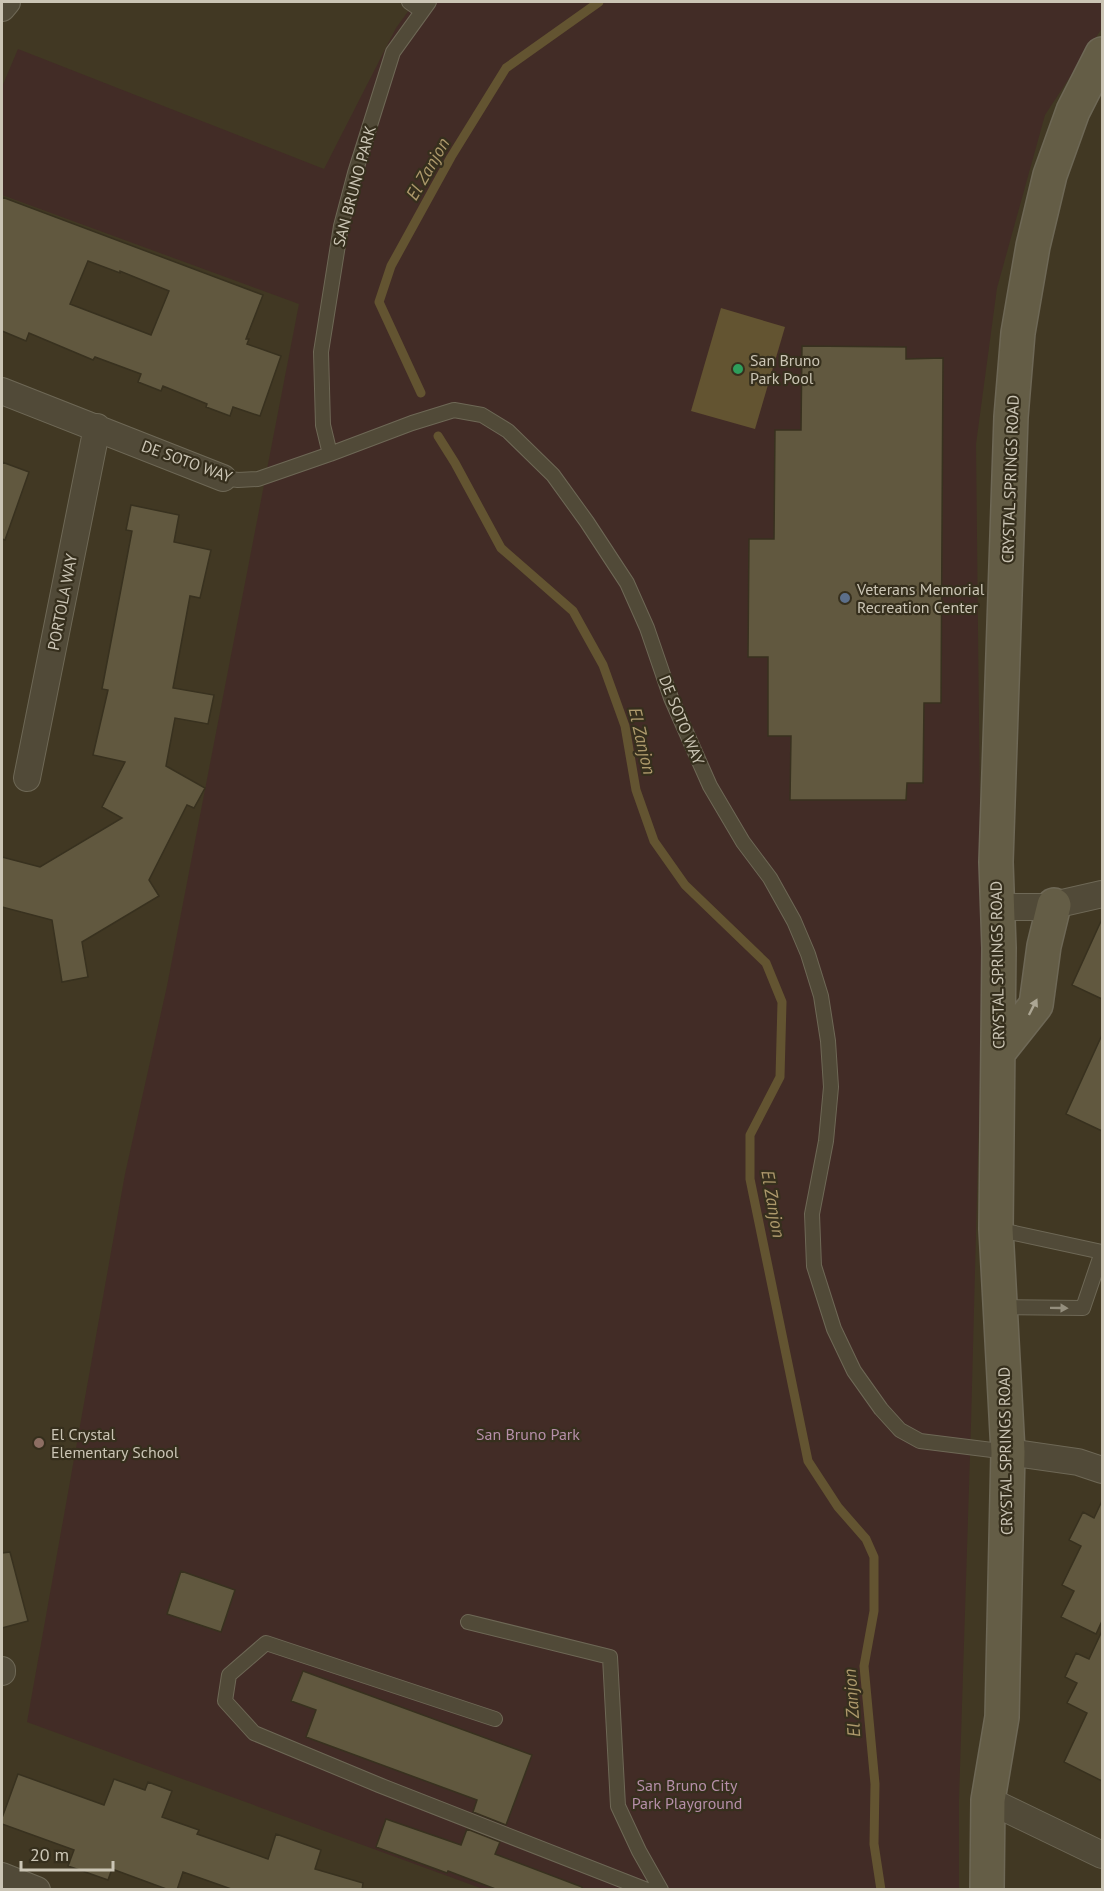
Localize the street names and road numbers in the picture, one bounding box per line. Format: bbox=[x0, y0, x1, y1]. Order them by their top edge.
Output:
street label: SAN BRUNO PARK bbox=[328, 123, 380, 249]
street label: CRYSTAL SPRINGS ROAD bbox=[997, 395, 1023, 563]
street label: DE SOTO WAY bbox=[139, 435, 235, 487]
street label: PORTOLA WAY bbox=[43, 552, 81, 652]
street label: DE SOTO WAY bbox=[655, 672, 709, 768]
street label: CRYSTAL SPRINGS ROAD bbox=[986, 881, 1008, 1049]
street label: CRYSTAL SPRINGS ROAD bbox=[994, 1367, 1016, 1535]

